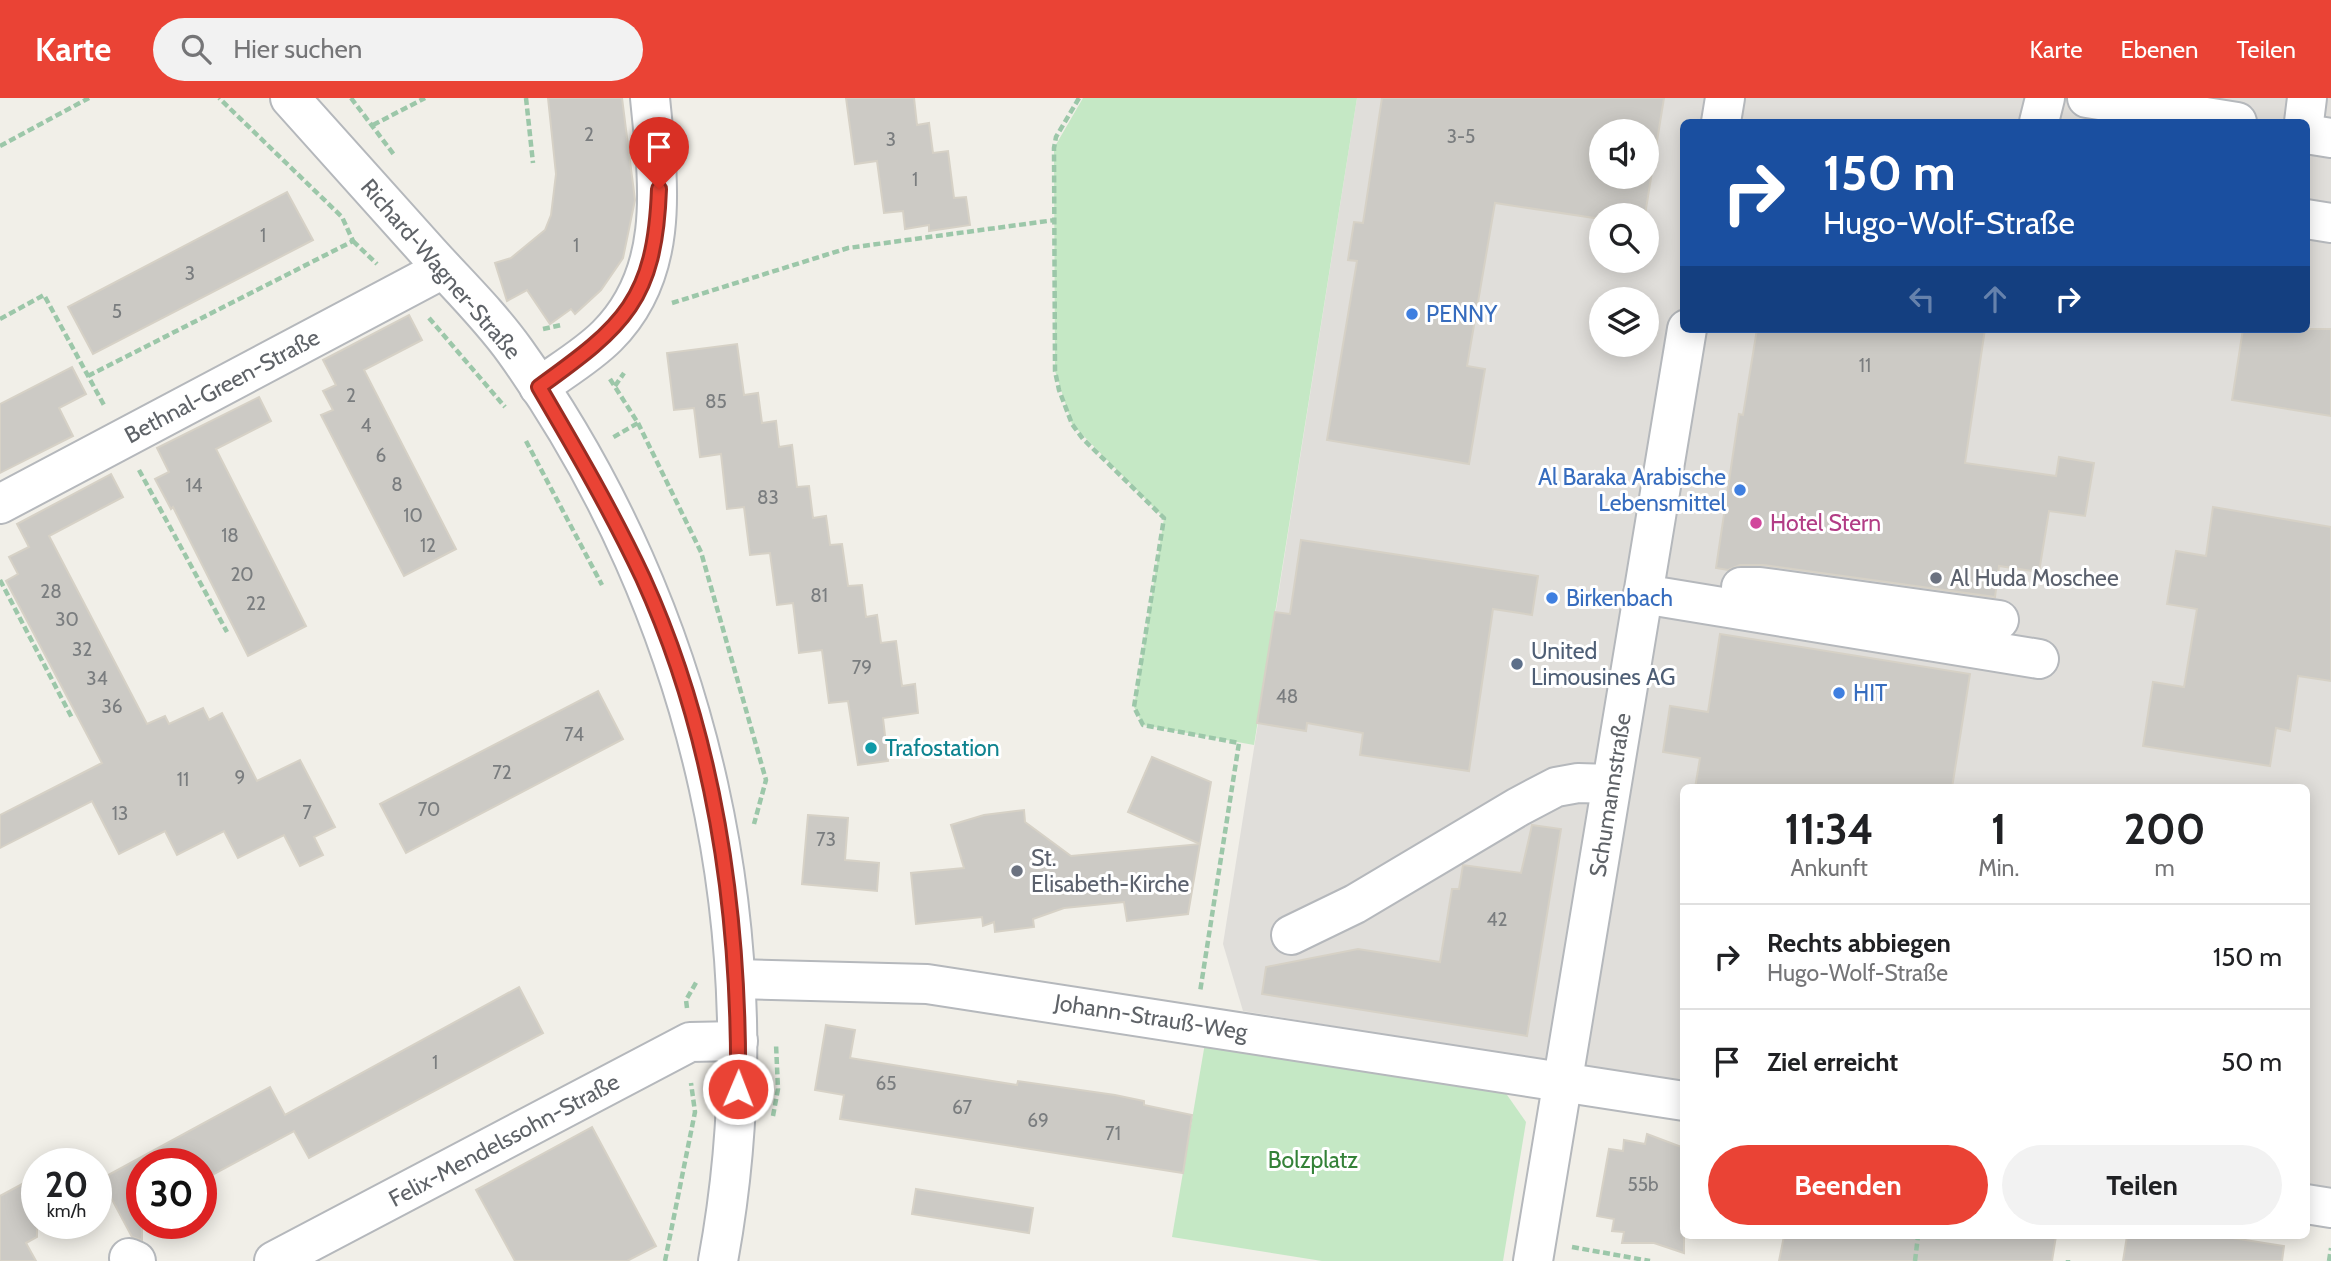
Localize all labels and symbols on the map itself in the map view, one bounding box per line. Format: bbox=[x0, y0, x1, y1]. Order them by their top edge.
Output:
pin bbox=[629, 117, 689, 189]
house number: 2 bbox=[584, 123, 594, 146]
house number: 3-5 bbox=[1447, 125, 1475, 148]
house number: 3 bbox=[886, 128, 896, 151]
house number: 1 bbox=[912, 168, 918, 191]
street label: Richard-Wagner-Straße bbox=[355, 173, 527, 365]
house number: 1 bbox=[260, 224, 266, 247]
house number: 1 bbox=[573, 234, 579, 257]
house number: 3 bbox=[185, 262, 195, 285]
house number: 5 bbox=[112, 300, 122, 323]
place label: PENNY bbox=[1426, 300, 1498, 328]
marker: PENNY bbox=[1404, 306, 1420, 322]
street label: Bethnal-Green-Straße bbox=[120, 323, 325, 449]
house number: 11 bbox=[1859, 354, 1871, 377]
house number: 2 bbox=[346, 384, 356, 407]
house number: 85 bbox=[705, 390, 727, 413]
house number: 4 bbox=[361, 414, 372, 437]
house number: 6 bbox=[376, 444, 386, 467]
place label: Al Baraka Arabische Lebensmittel bbox=[1538, 463, 1727, 517]
house number: 8 bbox=[391, 473, 403, 496]
house number: 14 bbox=[185, 474, 203, 497]
marker: Al Baraka Arabische Lebensmittel bbox=[1732, 482, 1748, 498]
house number: 83 bbox=[757, 486, 779, 509]
house number: 10 bbox=[403, 504, 423, 527]
place label: Hotel Stern bbox=[1770, 509, 1881, 537]
marker: Hotel Stern bbox=[1748, 515, 1764, 531]
house number: 18 bbox=[221, 524, 239, 547]
house number: 12 bbox=[420, 534, 436, 557]
house number: 20 bbox=[230, 563, 254, 586]
place label: Al Huda Moschee bbox=[1950, 564, 2119, 592]
marker: Al Huda Moschee bbox=[1928, 570, 1944, 586]
house number: 28 bbox=[40, 580, 62, 603]
house number: 81 bbox=[810, 584, 828, 607]
place label: Birkenbach bbox=[1566, 584, 1673, 612]
marker: Birkenbach bbox=[1544, 590, 1560, 606]
house number: 22 bbox=[246, 592, 266, 615]
house number: 30 bbox=[55, 608, 79, 631]
place label: United Limousines AG bbox=[1531, 637, 1675, 691]
house number: 32 bbox=[72, 638, 92, 661]
house number: 79 bbox=[852, 656, 872, 679]
marker: United Limousines AG bbox=[1509, 656, 1525, 672]
house number: 34 bbox=[86, 667, 108, 690]
place label: HIT bbox=[1853, 679, 1887, 707]
house number: 48 bbox=[1276, 685, 1298, 708]
marker: HIT bbox=[1831, 685, 1847, 701]
house number: 36 bbox=[101, 695, 123, 718]
street label: Schumannstraße bbox=[1583, 711, 1637, 879]
house number: 74 bbox=[564, 723, 584, 746]
place label: Trafostation bbox=[885, 734, 1000, 762]
marker: Trafostation bbox=[863, 740, 879, 756]
house number: 72 bbox=[492, 761, 512, 784]
house number: 9 bbox=[235, 766, 245, 789]
house number: 11 bbox=[177, 768, 189, 791]
house number: 70 bbox=[418, 798, 440, 821]
house number: 7 bbox=[302, 801, 312, 824]
house number: 13 bbox=[112, 802, 128, 825]
house number: 73 bbox=[816, 828, 836, 851]
place label: St. Elisabeth-Kirche bbox=[1031, 844, 1189, 898]
marker: St. Elisabeth-Kirche bbox=[1009, 863, 1025, 879]
house number: 42 bbox=[1487, 908, 1507, 931]
street label: Johann-Strauß-Weg bbox=[1052, 988, 1250, 1046]
house number: 1 bbox=[432, 1051, 438, 1074]
position arrow bbox=[701, 1052, 775, 1126]
street label: Felix-Mendelssohn-Straße bbox=[384, 1067, 624, 1213]
house number: 65 bbox=[875, 1072, 897, 1095]
house number: 67 bbox=[952, 1096, 973, 1119]
house number: 69 bbox=[1027, 1109, 1049, 1132]
house number: 71 bbox=[1105, 1122, 1121, 1145]
park label: Bolzplatz bbox=[1268, 1146, 1358, 1174]
speed limit sign: 30 bbox=[126, 1148, 217, 1239]
house number: 55b bbox=[1627, 1173, 1659, 1196]

